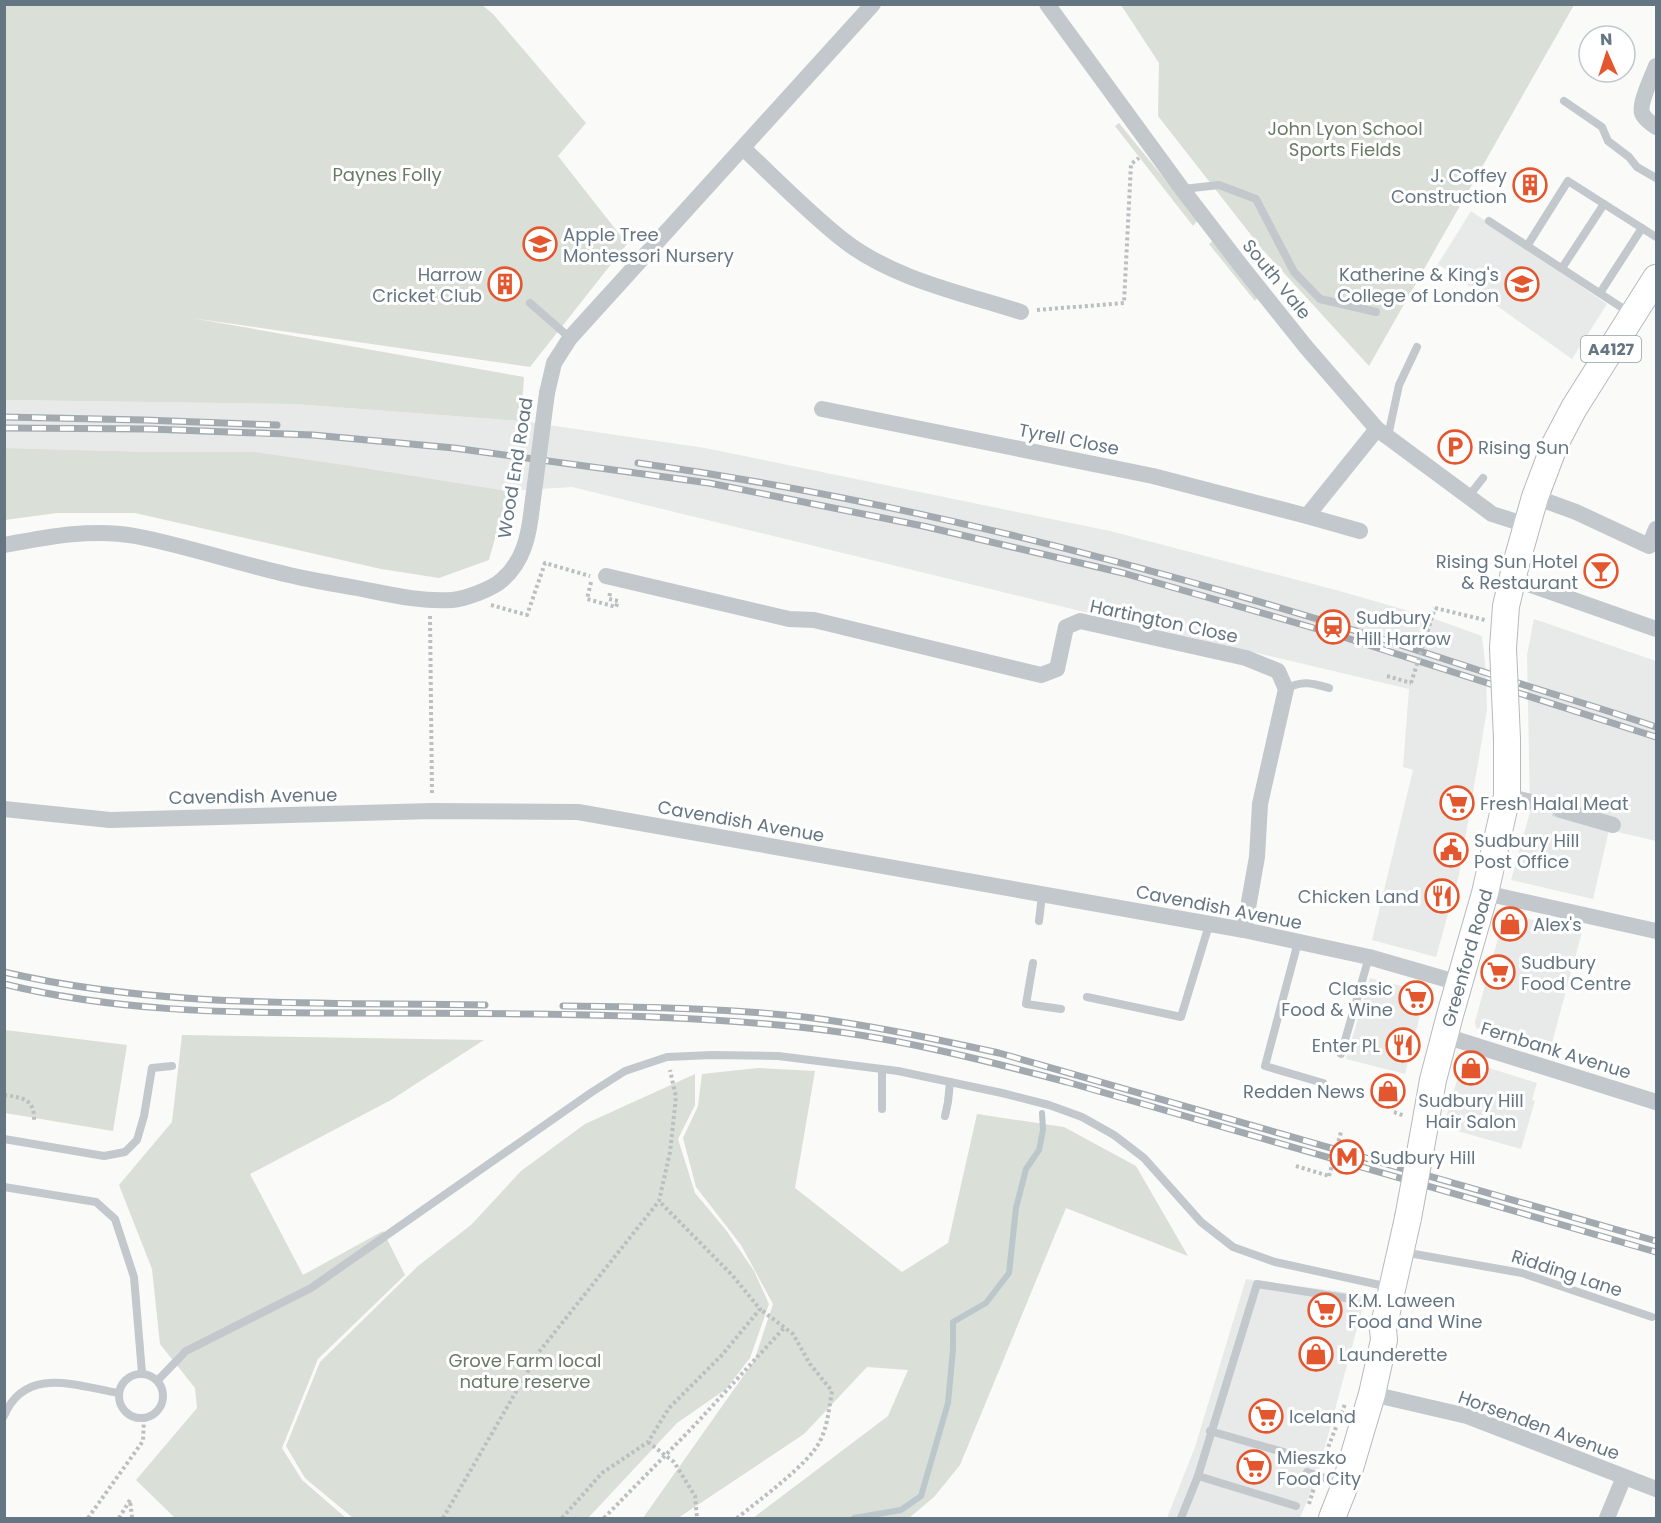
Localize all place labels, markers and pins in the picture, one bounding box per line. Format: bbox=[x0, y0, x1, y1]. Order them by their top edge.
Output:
place label: J. Coffey Construction bbox=[1391, 163, 1507, 209]
building icon: J. Coffey Construction bbox=[1512, 167, 1548, 203]
place label: Apple Tree Montessori Nursery bbox=[563, 222, 734, 268]
school or university icon: Apple Tree Montessori Nursery bbox=[522, 226, 558, 262]
place label: Harrow Cricket Club bbox=[372, 262, 482, 308]
place label: Katherine & King's College of London bbox=[1337, 262, 1499, 308]
building icon: Harrow Cricket Club bbox=[487, 266, 523, 302]
school or university icon: Katherine & King's College of London bbox=[1504, 266, 1540, 302]
parking icon: Rising Sun bbox=[1437, 429, 1473, 465]
place label: Rising Sun bbox=[1478, 435, 1569, 460]
place label: Rising Sun Hotel & Restaurant bbox=[1436, 549, 1578, 595]
bar icon: Rising Sun Hotel & Restaurant bbox=[1583, 553, 1619, 589]
place label: Sudbury Hill Harrow bbox=[1356, 605, 1451, 651]
station icon: Sudbury Hill Harrow bbox=[1315, 609, 1351, 645]
supermarket icon: Fresh Halal Meat bbox=[1439, 785, 1475, 821]
place label: Fresh Halal Meat bbox=[1480, 791, 1629, 816]
place label: Sudbury Hill Post Office bbox=[1474, 828, 1579, 874]
public building icon: Sudbury Hill Post Office bbox=[1433, 832, 1469, 868]
restaurant icon: Chicken Land bbox=[1424, 878, 1460, 914]
place label: Chicken Land bbox=[1298, 884, 1419, 909]
shop icon: Alex's bbox=[1492, 906, 1528, 942]
place label: Alex's bbox=[1533, 912, 1582, 937]
place label: Sudbury Food Centre bbox=[1521, 950, 1631, 996]
supermarket icon: Sudbury Food Centre bbox=[1480, 954, 1516, 990]
place label: Classic Food & Wine bbox=[1281, 976, 1393, 1022]
supermarket icon: Classic Food & Wine bbox=[1398, 980, 1434, 1016]
restaurant icon: Enter PL bbox=[1385, 1027, 1421, 1063]
place label: Enter PL bbox=[1312, 1033, 1380, 1058]
shop icon: Sudbury Hill Hair Salon bbox=[1453, 1050, 1489, 1086]
shop icon: Redden News bbox=[1370, 1073, 1406, 1109]
place label: Redden News bbox=[1243, 1079, 1365, 1104]
place label: Sudbury Hill Hair Salon bbox=[1418, 1088, 1524, 1134]
metro station icon: Sudbury Hill bbox=[1329, 1139, 1365, 1175]
place label: Sudbury Hill bbox=[1370, 1145, 1475, 1170]
place label: K.M. Laween Food and Wine bbox=[1348, 1288, 1482, 1334]
supermarket icon: K.M. Laween Food and Wine bbox=[1307, 1292, 1343, 1328]
shop icon: Launderette bbox=[1298, 1336, 1334, 1372]
place label: Launderette bbox=[1339, 1342, 1447, 1367]
supermarket icon: Iceland bbox=[1248, 1398, 1284, 1434]
place label: Iceland bbox=[1289, 1404, 1356, 1429]
place label: Mieszko Food City bbox=[1277, 1445, 1361, 1491]
supermarket icon: Mieszko Food City bbox=[1236, 1449, 1272, 1485]

